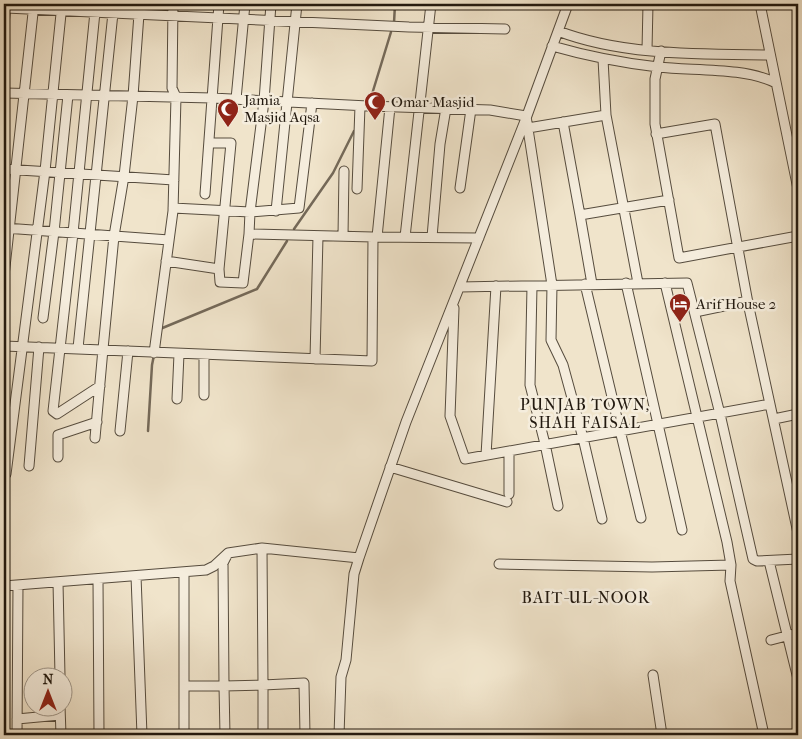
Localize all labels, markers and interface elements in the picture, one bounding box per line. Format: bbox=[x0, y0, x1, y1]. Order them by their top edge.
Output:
mosque icon: Omar Masjid bbox=[363, 90, 387, 121]
place label: Jamia Masjid Aqsa bbox=[243, 91, 321, 126]
place label: Omar Masjid bbox=[391, 93, 475, 111]
mosque icon: Jamia Masjid Aqsa bbox=[216, 97, 240, 128]
hotel icon: Arif House 2 bbox=[668, 292, 692, 323]
place label: Arif House 2 bbox=[695, 295, 777, 313]
district label: PUNJAB TOWN, SHAH FAISAL bbox=[520, 395, 650, 432]
district label: BAIT-UL-NOOR bbox=[522, 588, 651, 607]
north arrow bbox=[22, 666, 72, 716]
text: N bbox=[43, 671, 54, 688]

